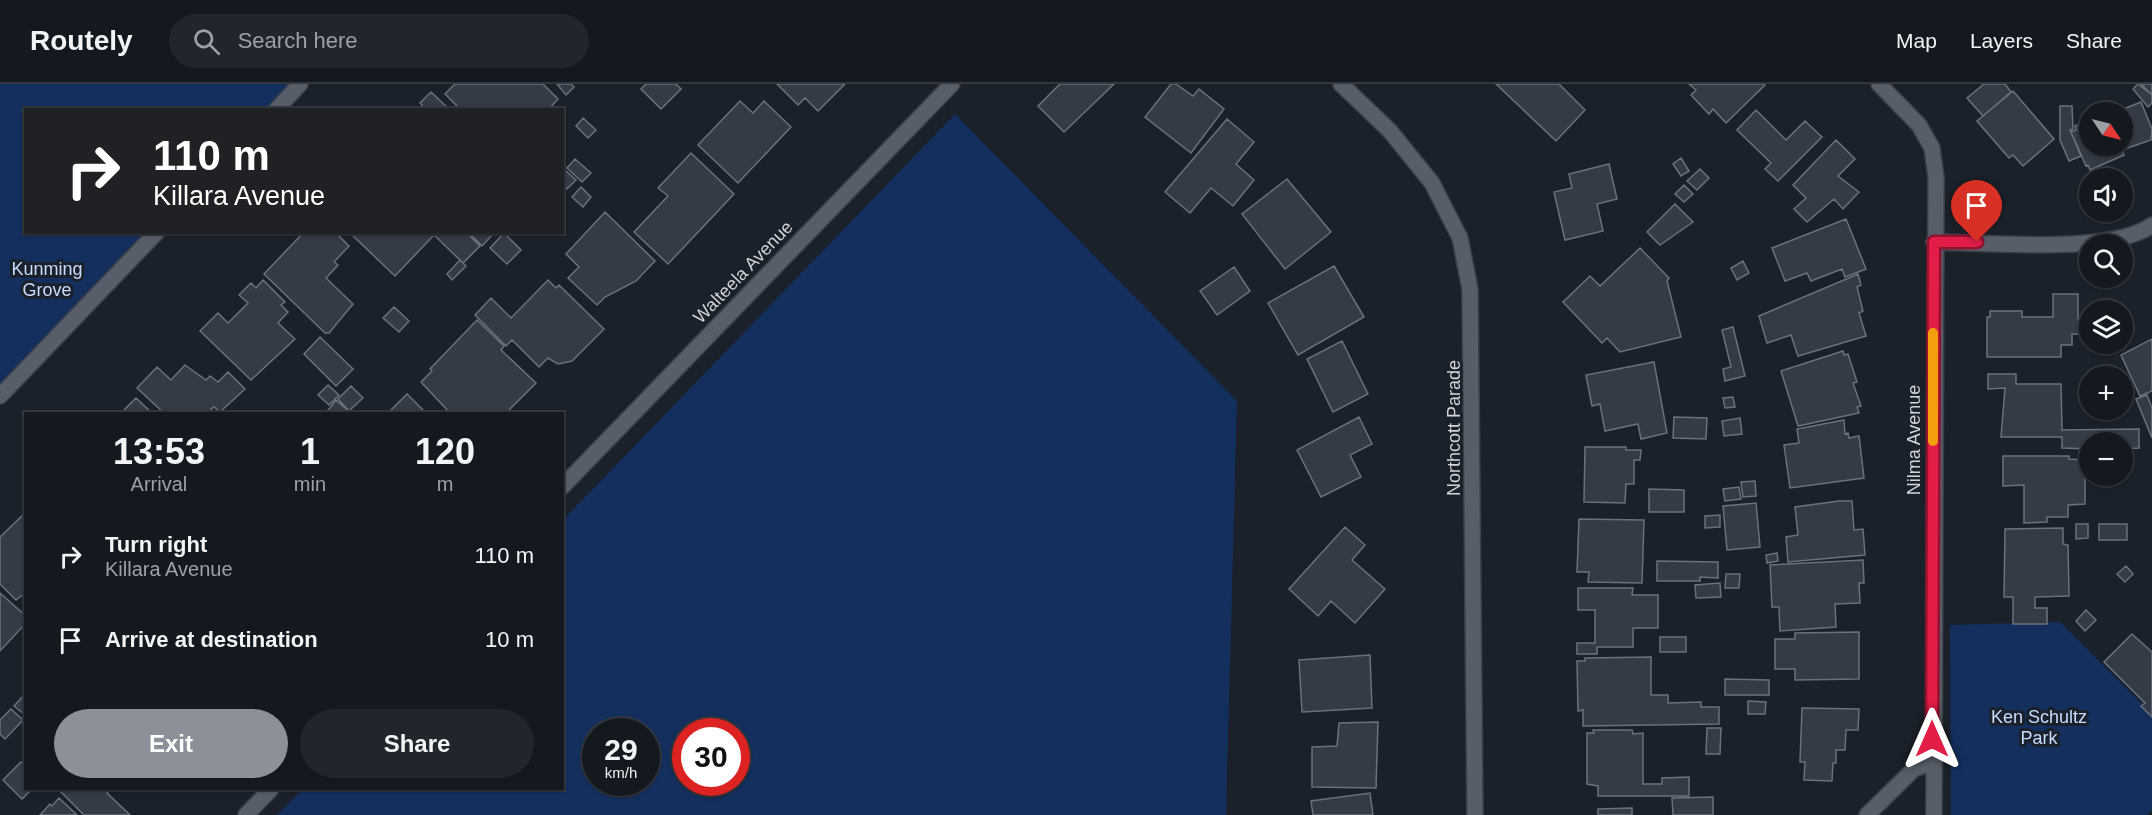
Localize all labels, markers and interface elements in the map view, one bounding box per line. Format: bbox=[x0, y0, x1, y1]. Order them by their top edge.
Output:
search box bbox=[169, 14, 589, 68]
text: Routely bbox=[30, 25, 133, 56]
icon: search bbox=[190, 25, 223, 58]
text: Search here bbox=[238, 28, 358, 53]
text: Map bbox=[1896, 29, 1937, 52]
text: Layers bbox=[1970, 29, 2033, 52]
text: Share bbox=[2066, 29, 2122, 52]
north arrow bbox=[2079, 102, 2133, 156]
map controls bbox=[2079, 102, 2133, 486]
icon: right bbox=[54, 132, 132, 210]
text: 110 m bbox=[153, 132, 270, 179]
button: sound bbox=[2079, 168, 2133, 222]
pin bbox=[1951, 180, 2002, 242]
text: Killara Avenue bbox=[153, 181, 325, 211]
icon: arrive bbox=[1960, 189, 1993, 222]
street label: Walteela Avenue bbox=[689, 217, 797, 327]
button: search bbox=[2079, 234, 2133, 288]
park label: Kunming Grove bbox=[11, 259, 83, 300]
button: layers bbox=[2079, 300, 2133, 354]
street label: Northcott Parade bbox=[1444, 360, 1464, 496]
button: + bbox=[2079, 366, 2133, 420]
street label: Nilma Avenue bbox=[1904, 385, 1924, 495]
text: 13:53 bbox=[113, 431, 205, 472]
text: 1 bbox=[300, 431, 320, 472]
text: 120 bbox=[415, 431, 475, 472]
button: − bbox=[2079, 432, 2133, 486]
text: Arrival bbox=[131, 473, 187, 495]
text: min bbox=[294, 473, 326, 495]
text: m bbox=[437, 473, 453, 495]
text: Turn right bbox=[105, 532, 207, 557]
icon: right bbox=[54, 540, 87, 573]
text: 110 m bbox=[474, 543, 534, 568]
text: Killara Avenue bbox=[105, 558, 233, 580]
icon: arrive bbox=[54, 624, 87, 657]
text: Arrive at destination bbox=[105, 627, 318, 652]
text: 10 m bbox=[485, 627, 534, 652]
position arrow bbox=[1900, 707, 1964, 771]
park label: Ken Schultz Park bbox=[1991, 707, 2087, 748]
button: Exit bbox=[54, 709, 288, 778]
button: Share bbox=[300, 709, 534, 778]
speed limit sign: 30 bbox=[672, 718, 750, 796]
text: 29 bbox=[604, 733, 638, 766]
text: km/h bbox=[605, 764, 637, 781]

